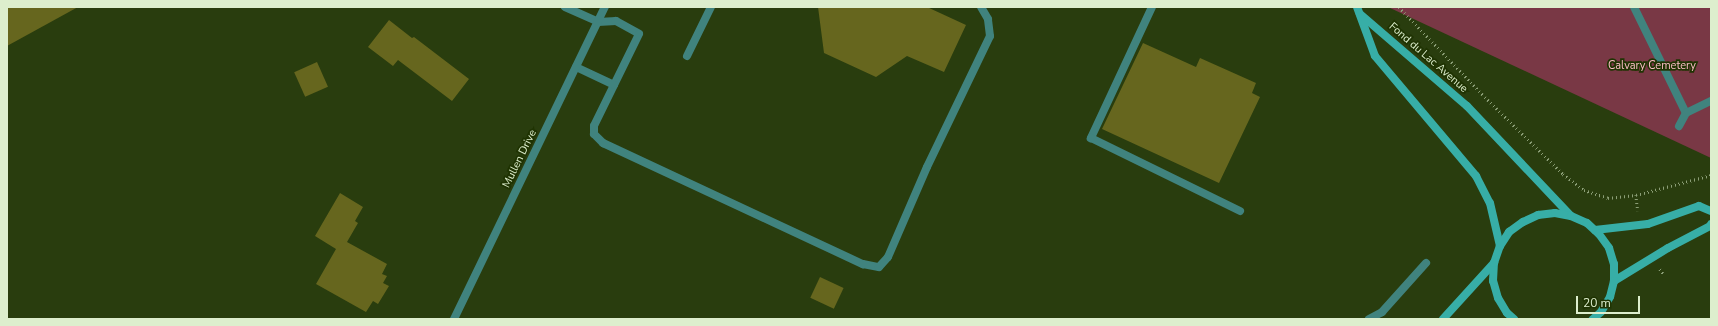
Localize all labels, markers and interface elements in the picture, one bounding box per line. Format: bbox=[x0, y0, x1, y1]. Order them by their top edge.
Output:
street label: Fond du Lac Avenue bbox=[1386, 20, 1470, 96]
park label: Calvary Cemetery bbox=[1608, 59, 1696, 73]
street label: Mullen Drive bbox=[500, 128, 540, 190]
scale bar bbox=[1578, 288, 1642, 314]
text: 20 m bbox=[1583, 295, 1611, 311]

